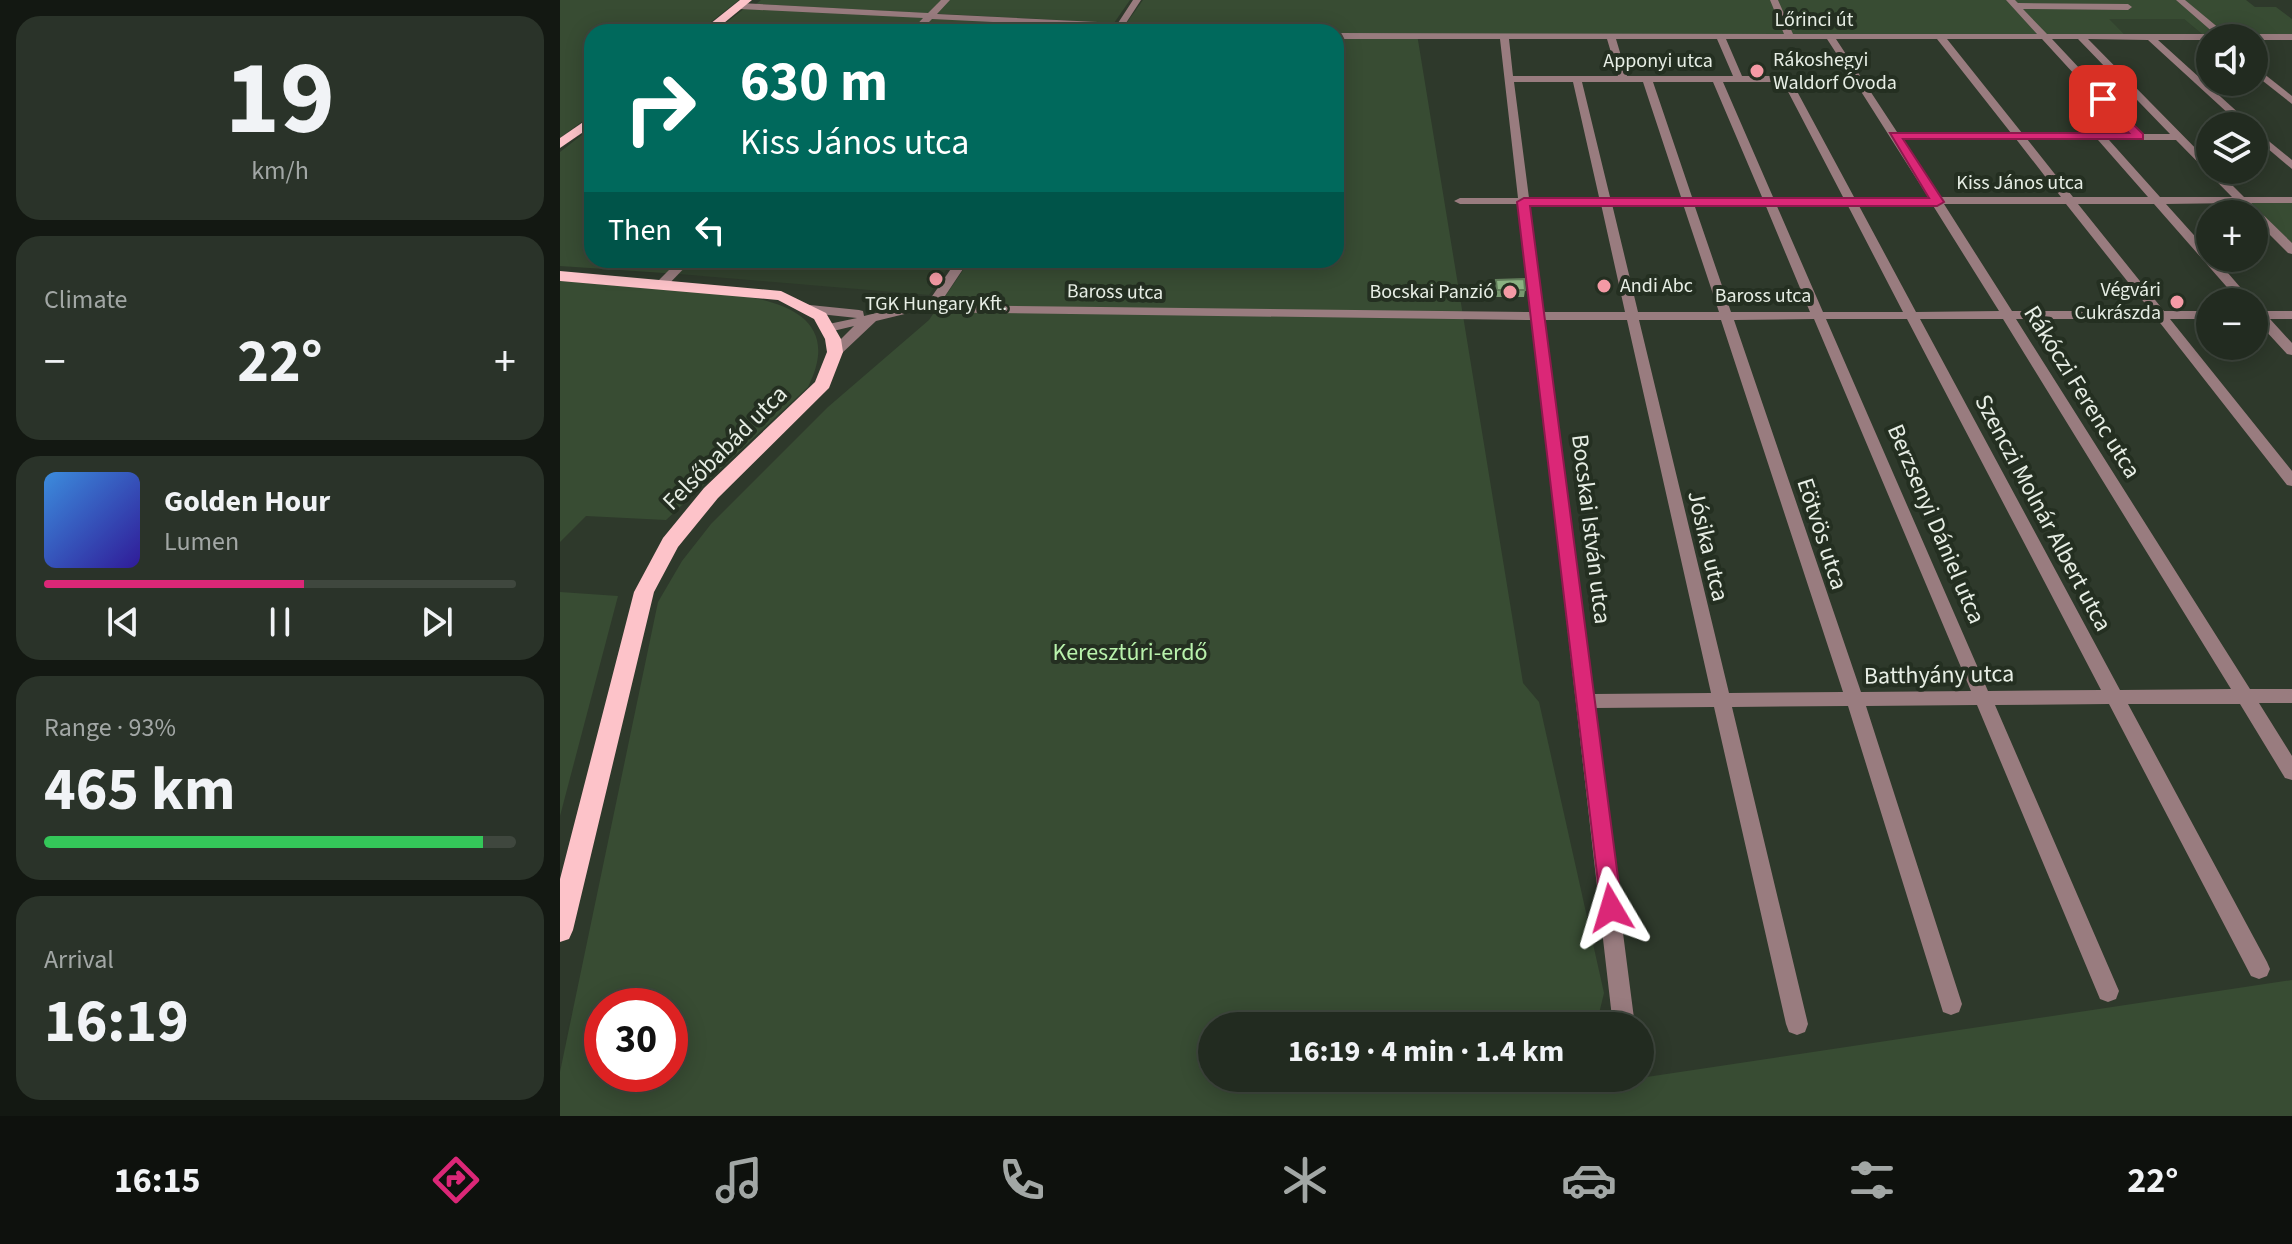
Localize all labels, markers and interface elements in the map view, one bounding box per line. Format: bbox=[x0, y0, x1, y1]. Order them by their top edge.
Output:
street label: Lőrinci út bbox=[1775, 6, 1854, 34]
map controls bbox=[2196, 24, 2268, 360]
button: sound bbox=[2196, 24, 2268, 96]
text: 19 bbox=[225, 26, 335, 174]
text: 630 m bbox=[740, 43, 888, 122]
place label: Rákoshegyi Waldorf Óvoda bbox=[1773, 46, 1897, 97]
street label: Apponyi utca bbox=[1603, 47, 1713, 75]
icon: right bbox=[608, 56, 712, 160]
marker: Rákoshegyi Waldorf Óvoda bbox=[1748, 62, 1766, 80]
pin bbox=[2069, 65, 2137, 133]
icon: arrive bbox=[2081, 77, 2125, 121]
button: layers bbox=[2196, 112, 2268, 184]
text: Kiss János utca bbox=[740, 117, 969, 168]
text: km/h bbox=[251, 152, 309, 189]
street label: Kiss János utca bbox=[1956, 169, 2084, 197]
button: + bbox=[2196, 200, 2268, 272]
icon: left bbox=[688, 208, 732, 252]
text: Then bbox=[608, 209, 672, 252]
marker: TGK Hungary Kft. bbox=[927, 270, 945, 288]
place label: Andi Abc bbox=[1620, 272, 1693, 300]
place label: Végvári Cukrászda bbox=[2075, 276, 2161, 327]
street label: Baross utca bbox=[1067, 277, 1163, 307]
marker: Andi Abc bbox=[1595, 277, 1613, 295]
place label: Bocskai Panzió bbox=[1369, 278, 1494, 306]
text: Climate bbox=[44, 281, 128, 318]
street label: Baross utca bbox=[1715, 282, 1811, 310]
marker: Bocskai Panzió bbox=[1501, 283, 1519, 301]
button: − bbox=[2196, 288, 2268, 360]
place label: TGK Hungary Kft. bbox=[865, 290, 1007, 318]
marker: Végvári Cukrászda bbox=[2168, 293, 2186, 311]
street label: Rákóczi Ferenc utca bbox=[2015, 299, 2149, 485]
text: 22° bbox=[237, 320, 323, 405]
text: − bbox=[44, 331, 66, 394]
text: + bbox=[494, 331, 516, 394]
street label: Felsőbabád utca bbox=[654, 377, 796, 519]
street label: Szenczi Molnár Albert utca bbox=[1966, 388, 2120, 638]
street label: Berzsenyi Dániel utca bbox=[1878, 419, 1994, 629]
street label: Bocskai István utca bbox=[1562, 432, 1620, 626]
street label: Eötvös utca bbox=[1787, 474, 1857, 594]
text: Golden Hour bbox=[164, 480, 330, 523]
street label: Jósika utca bbox=[1678, 487, 1738, 605]
text: Lumen bbox=[164, 523, 239, 560]
icon: previous bbox=[101, 600, 145, 644]
icon: pause bbox=[258, 600, 302, 644]
icon: next bbox=[415, 600, 459, 644]
park label: Keresztúri-erdő bbox=[1052, 635, 1208, 670]
street label: Batthyány utca bbox=[1864, 656, 2014, 694]
text: Range · 93% bbox=[44, 709, 176, 746]
text: 465 km bbox=[44, 748, 235, 833]
position arrow bbox=[1569, 866, 1653, 950]
text: Arrival bbox=[44, 941, 114, 978]
text: 16:19 bbox=[44, 980, 189, 1065]
speed limit sign: 30 bbox=[584, 988, 688, 1092]
text: 16:19 · 4 min · 1.4 km bbox=[1288, 1030, 1564, 1073]
icon: directions bbox=[428, 1152, 484, 1208]
icon: music bbox=[711, 1152, 767, 1208]
icon: phone bbox=[994, 1152, 1050, 1208]
icon: climate bbox=[1277, 1152, 1333, 1208]
icon: car bbox=[1561, 1152, 1617, 1208]
icon: filters bbox=[1844, 1152, 1900, 1208]
text: 16:15 bbox=[114, 1155, 200, 1206]
text: 22° bbox=[2127, 1155, 2178, 1206]

